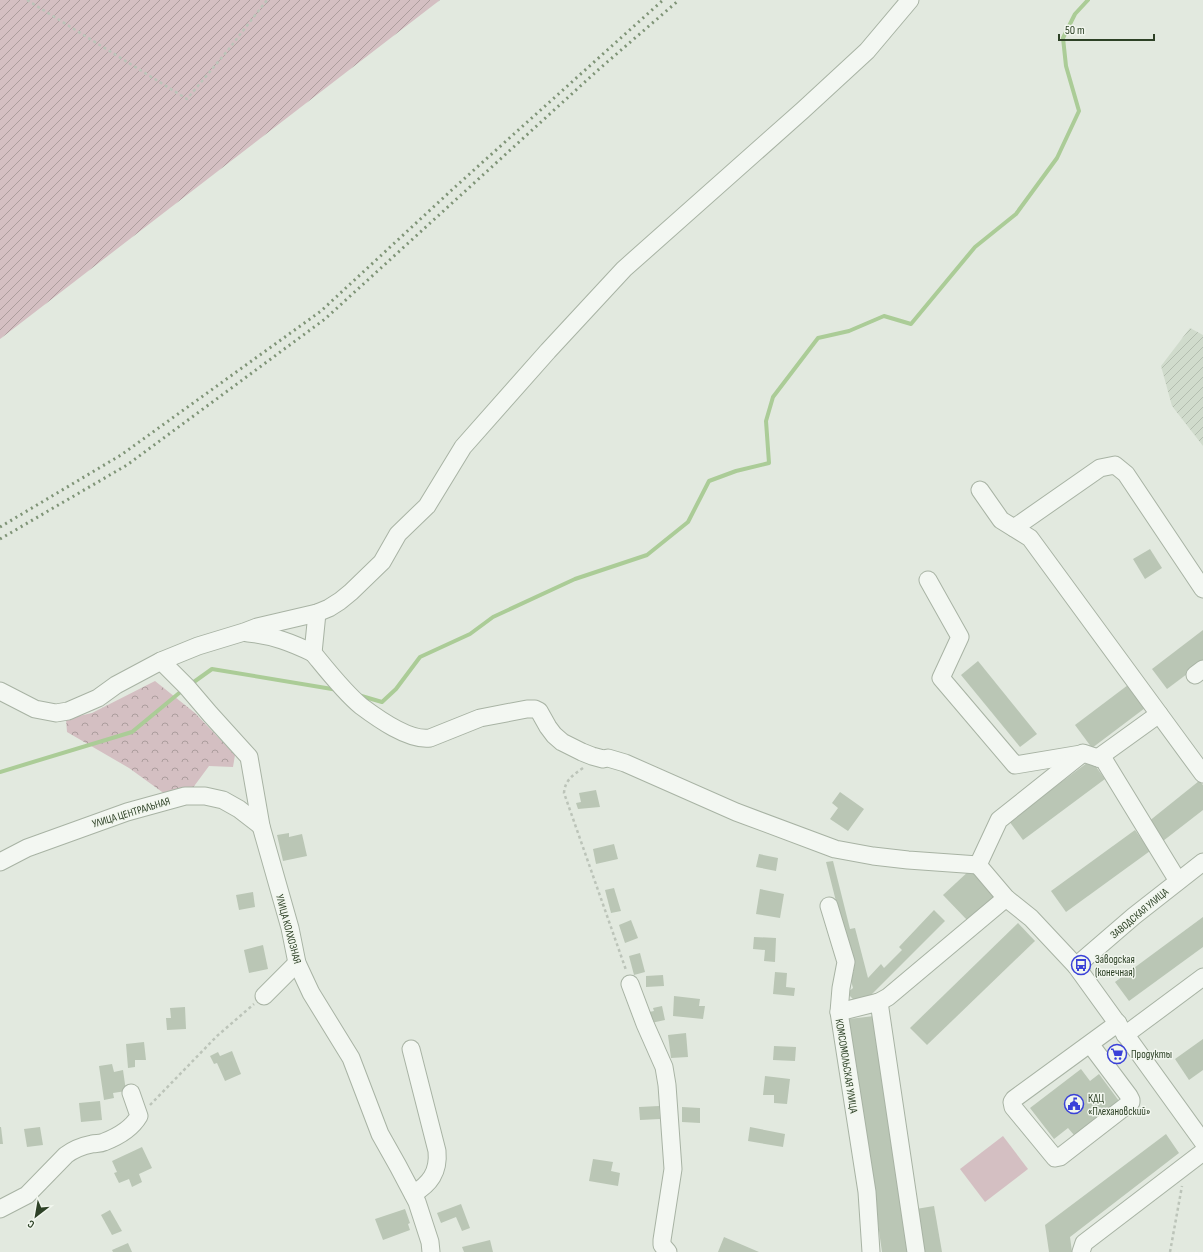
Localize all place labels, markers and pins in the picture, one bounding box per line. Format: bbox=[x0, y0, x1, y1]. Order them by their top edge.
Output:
place label: Заводская (конечная) bbox=[1095, 953, 1135, 979]
bus stop icon: Заводская (конечная) bbox=[1070, 954, 1092, 976]
supermarket icon: Продукты bbox=[1106, 1043, 1128, 1065]
place label: Продукты bbox=[1131, 1048, 1172, 1061]
place label: КДЦ «Плехановский» bbox=[1088, 1092, 1150, 1118]
public building icon: КДЦ «Плехановский» bbox=[1063, 1093, 1085, 1115]

